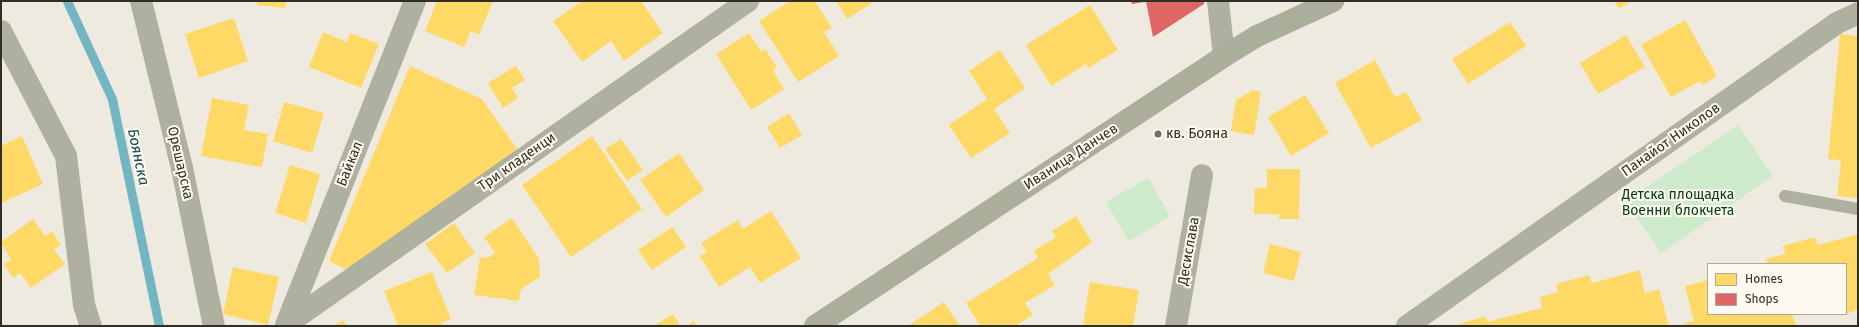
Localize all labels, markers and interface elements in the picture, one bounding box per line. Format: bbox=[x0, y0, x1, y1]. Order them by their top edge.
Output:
street label: Панайот Николов bbox=[1618, 100, 1724, 180]
street label: Иваница Данчев bbox=[1021, 120, 1121, 194]
street label: Орешарска bbox=[163, 125, 197, 201]
place label: кв. Бояна bbox=[1166, 126, 1228, 142]
water label: Боянска bbox=[123, 127, 153, 187]
street label: Три кладенци bbox=[475, 129, 559, 195]
marker: кв. Бояна bbox=[1153, 129, 1163, 139]
street label: Байкал bbox=[333, 139, 367, 189]
park label: Детска площадка Военни блокчета bbox=[1622, 187, 1734, 220]
street label: Десислава bbox=[1175, 216, 1203, 286]
legend bbox=[1707, 263, 1847, 315]
text: Homes bbox=[1745, 272, 1783, 286]
text: Shops bbox=[1745, 292, 1778, 306]

